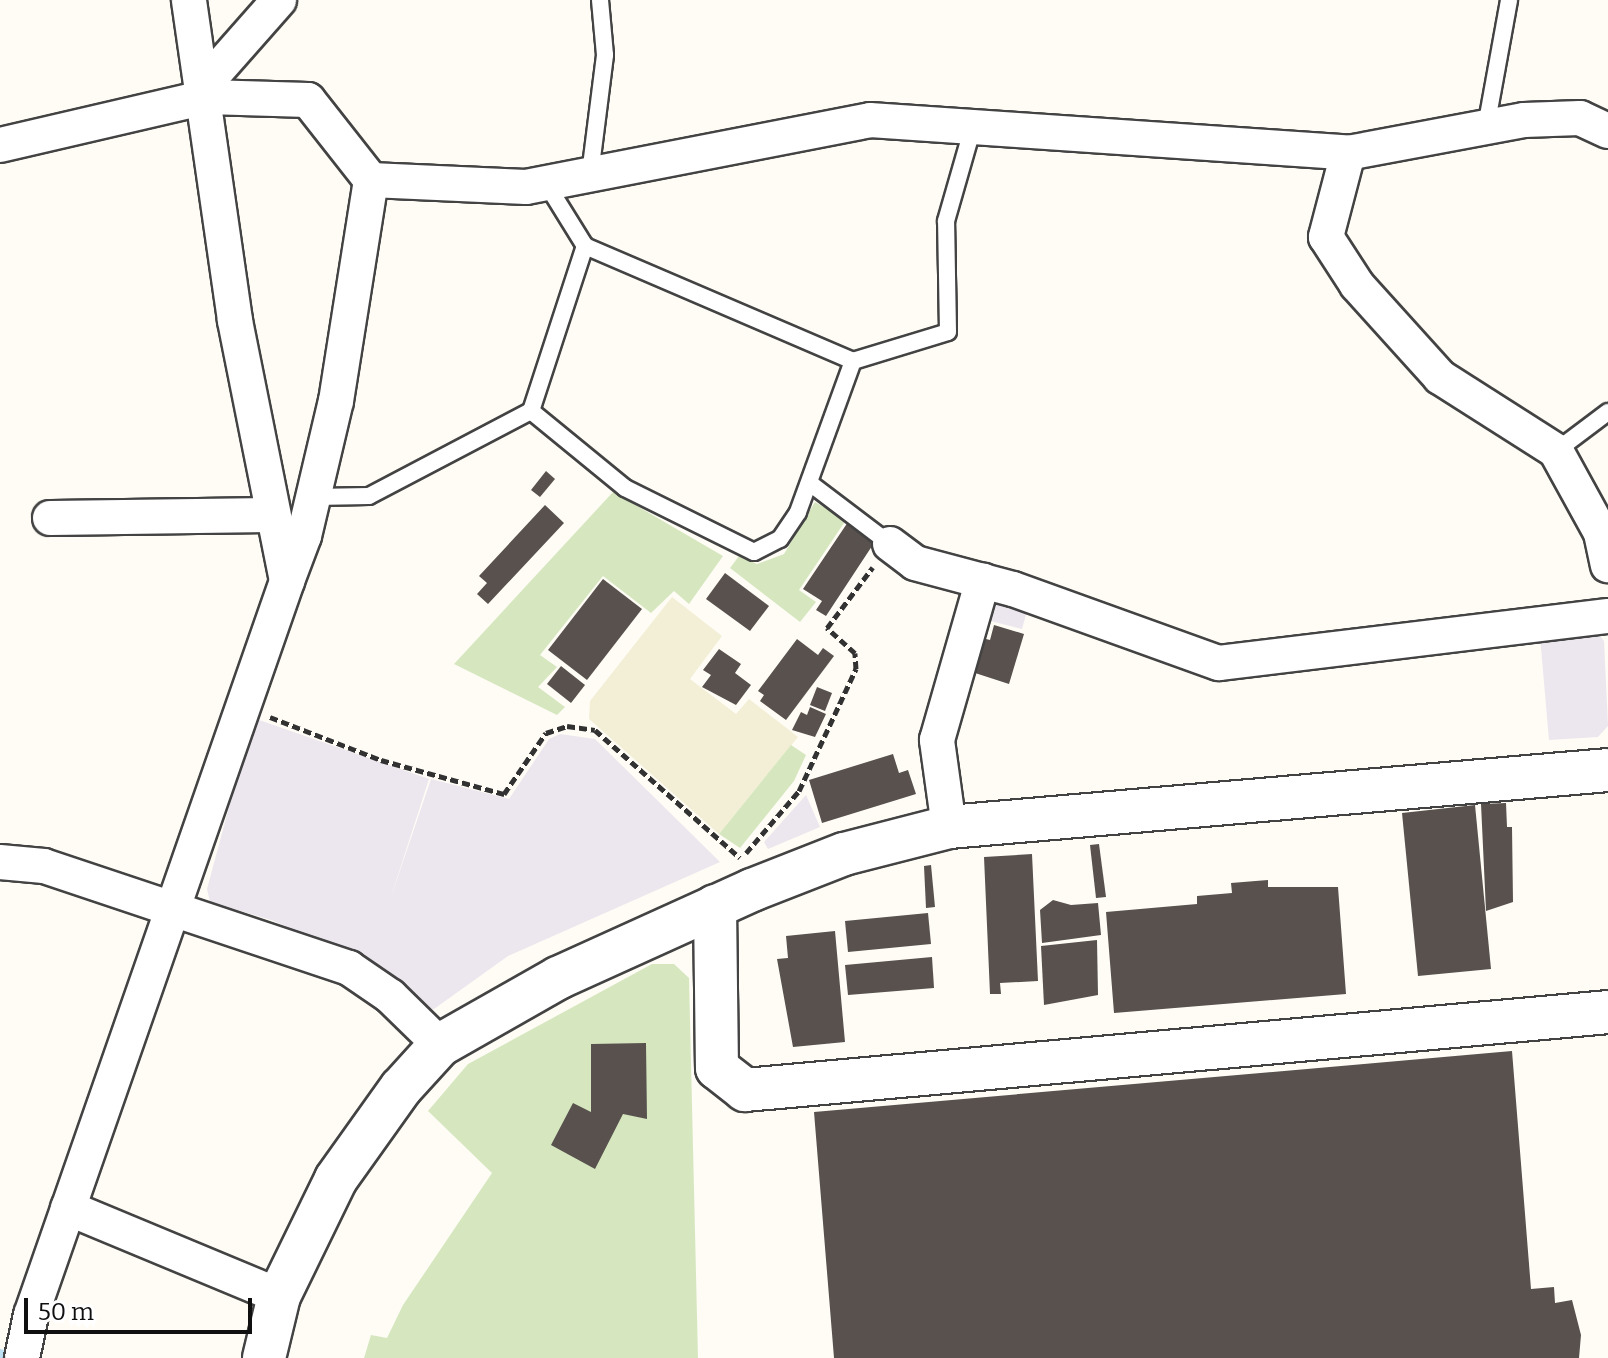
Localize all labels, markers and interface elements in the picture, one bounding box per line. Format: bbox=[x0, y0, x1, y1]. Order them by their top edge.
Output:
scale bar bbox=[28, 1282, 256, 1332]
text: 50 m bbox=[38, 1298, 94, 1326]

